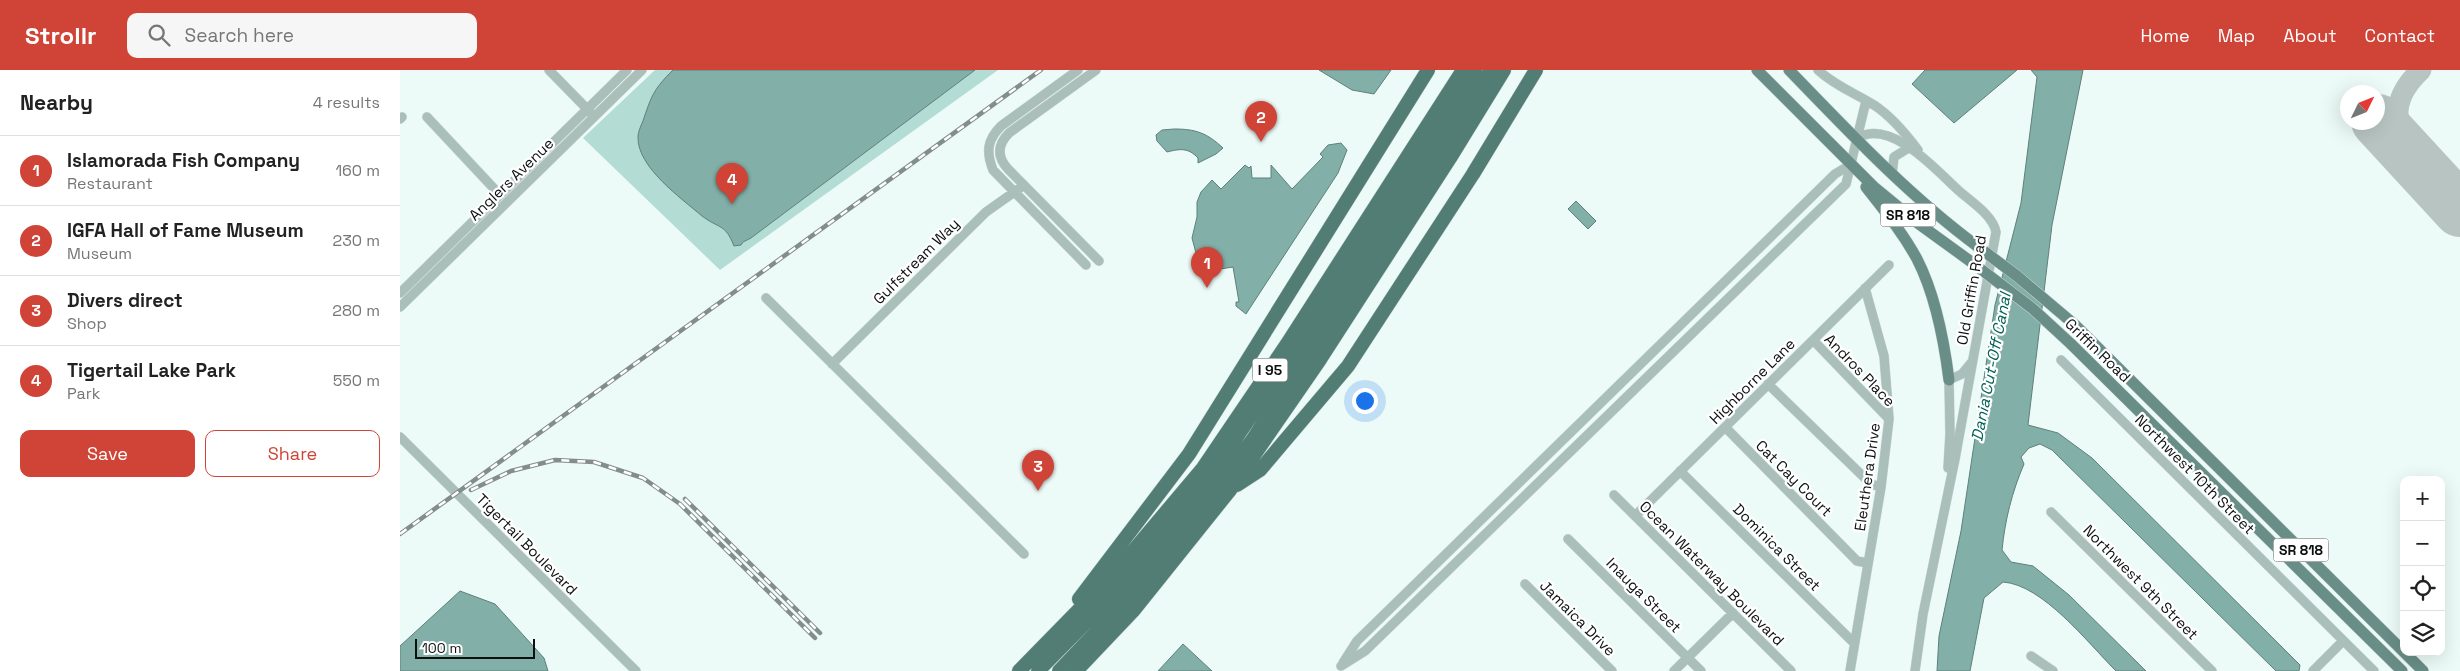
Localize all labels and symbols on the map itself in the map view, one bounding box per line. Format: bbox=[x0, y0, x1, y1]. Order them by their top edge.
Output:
north arrow bbox=[2340, 85, 2385, 130]
pin: 2 bbox=[1245, 101, 1277, 142]
street label: Anglers Avenue bbox=[465, 134, 558, 224]
pin: 4 bbox=[716, 163, 748, 204]
road number: SR 818 bbox=[1880, 204, 1936, 226]
street label: Gulfstream Way bbox=[869, 214, 963, 308]
street label: Old Griffin Road bbox=[1952, 234, 1990, 346]
pin: 1 bbox=[1191, 247, 1223, 288]
water label: Dania Cut-Off Canal bbox=[1966, 289, 2016, 443]
street label: Griffin Road bbox=[2061, 314, 2135, 386]
street label: Andros Place bbox=[1821, 330, 1899, 410]
street label: Highborne Lane bbox=[1705, 334, 1799, 428]
road number: I 95 bbox=[1252, 358, 1288, 382]
your location bbox=[1352, 388, 1378, 414]
street label: Northwest 10th Street bbox=[2131, 410, 2259, 538]
street label: Eleuthera Drive bbox=[1850, 422, 1884, 532]
street label: Cat Cay Court bbox=[1752, 436, 1836, 520]
pin: 3 bbox=[1022, 450, 1054, 491]
street label: Tigertail Boulevard bbox=[472, 489, 582, 599]
street label: Ocean Waterway Boulevard bbox=[1636, 497, 1788, 649]
street label: Dominica Street bbox=[1729, 499, 1825, 595]
street label: Northwest 9th Street bbox=[2079, 520, 2203, 644]
road number: SR 818 bbox=[2274, 538, 2328, 562]
street label: Inauga Street bbox=[1602, 553, 1686, 637]
street label: Jamaica Drive bbox=[1536, 576, 1620, 660]
scale bar bbox=[415, 636, 535, 659]

